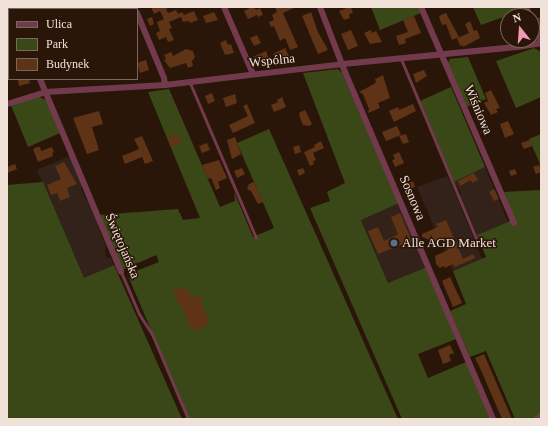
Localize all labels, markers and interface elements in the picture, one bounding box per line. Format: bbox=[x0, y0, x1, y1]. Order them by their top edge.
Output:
legend bbox=[8, 8, 138, 80]
north arrow bbox=[500, 8, 540, 48]
text: N bbox=[511, 11, 522, 24]
text: Ulica bbox=[46, 17, 72, 31]
text: Park bbox=[46, 37, 68, 51]
street label: Wspólna bbox=[248, 51, 296, 71]
text: Budynek bbox=[46, 57, 89, 71]
street label: Wiśniowa bbox=[461, 83, 495, 137]
street label: Sosnowa bbox=[396, 173, 428, 223]
street label: Świętojańska bbox=[101, 211, 143, 281]
place label: Alle AGD Market bbox=[402, 235, 497, 251]
marker: Alle AGD Market bbox=[389, 238, 399, 248]

